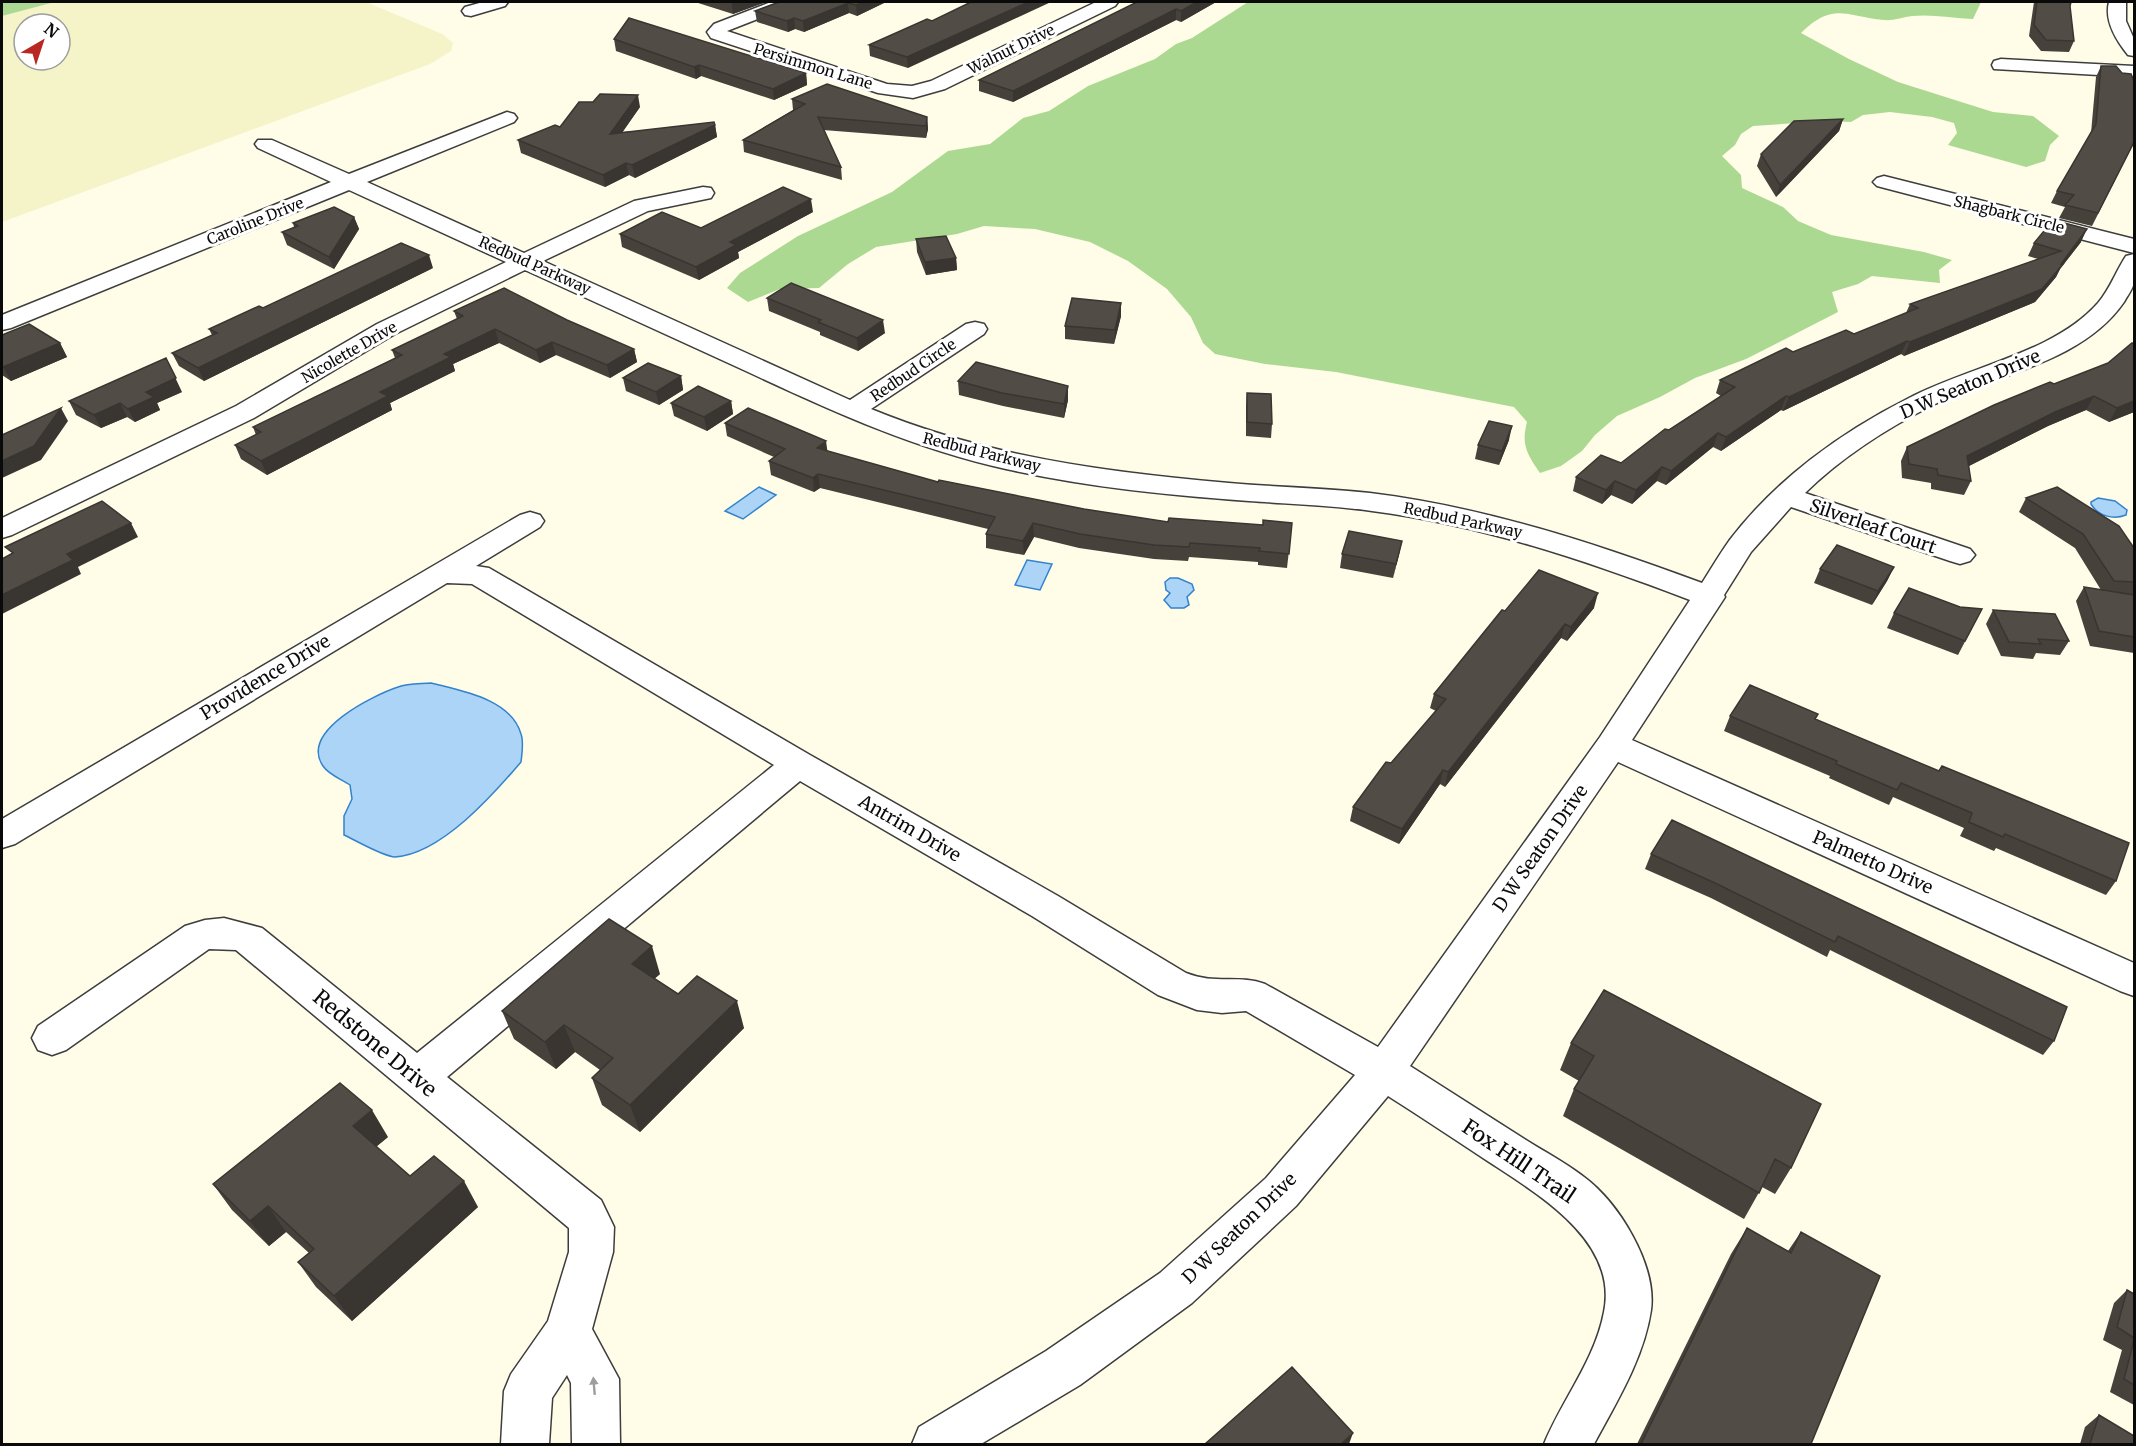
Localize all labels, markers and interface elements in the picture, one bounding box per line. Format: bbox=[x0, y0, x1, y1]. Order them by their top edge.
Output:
north arrow bbox=[12, 12, 72, 72]
text: N bbox=[40, 19, 63, 42]
street label: Walnut Drive bbox=[964, 20, 1058, 79]
street label: Persimmon Lane bbox=[751, 39, 875, 93]
street label: Shagbark Circle bbox=[1952, 191, 2066, 237]
street label: Caroline Drive bbox=[204, 193, 306, 249]
street label: Redbud Parkway bbox=[476, 232, 594, 298]
street label: Nicolette Drive bbox=[298, 317, 400, 387]
street label: Redbud Circle bbox=[867, 334, 960, 406]
street label: D W Seaton Drive bbox=[1897, 344, 2043, 424]
street label: Redbud Parkway bbox=[921, 428, 1043, 476]
street label: Silverleaf Court bbox=[1807, 494, 1939, 558]
street label: Redbud Parkway bbox=[1402, 498, 1524, 542]
street label: Providence Drive bbox=[196, 629, 334, 725]
street label: D W Seaton Drive bbox=[1488, 780, 1592, 916]
street label: Antrim Drive bbox=[854, 789, 965, 867]
street label: Palmetto Drive bbox=[1809, 825, 1937, 899]
street label: Redstone Drive bbox=[308, 983, 442, 1103]
street label: Fox Hill Trail bbox=[1457, 1113, 1581, 1209]
street label: D W Seaton Drive bbox=[1177, 1168, 1301, 1288]
one-way arrow bbox=[589, 1377, 599, 1396]

